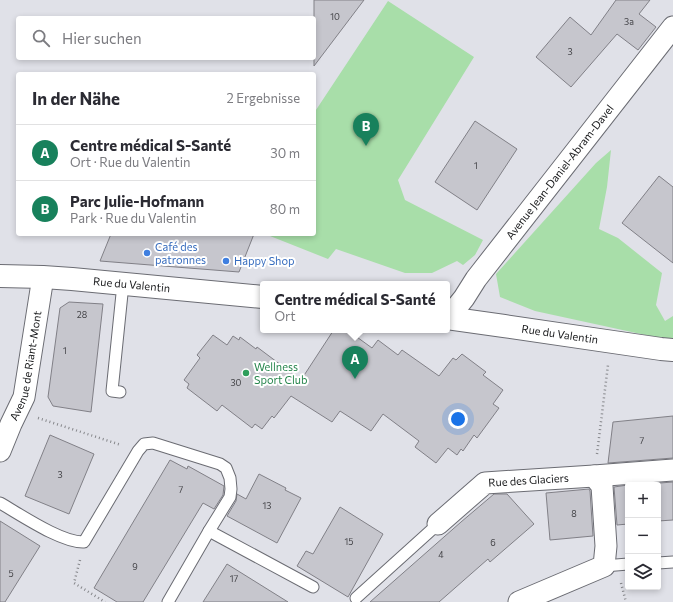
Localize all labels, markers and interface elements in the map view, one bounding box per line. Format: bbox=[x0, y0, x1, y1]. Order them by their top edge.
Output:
house number: 10 bbox=[330, 11, 340, 22]
search box bbox=[16, 16, 316, 60]
house number: 3a bbox=[624, 16, 634, 27]
icon: search bbox=[30, 27, 52, 49]
text: Hier suchen bbox=[62, 29, 142, 47]
house number: 3 bbox=[567, 46, 573, 57]
text: In der Nähe bbox=[32, 88, 120, 109]
text: 2 Ergebnisse bbox=[226, 90, 300, 106]
street label: Avenue Jean-Daniel-Abram-Davel bbox=[503, 102, 616, 241]
pin: B bbox=[353, 113, 379, 146]
text: Centre médical S-Santé bbox=[70, 136, 231, 154]
text: A bbox=[40, 145, 50, 161]
text: 30 m bbox=[270, 145, 300, 161]
text: Ort · Rue du Valentin bbox=[70, 154, 190, 170]
house number: 1 bbox=[474, 160, 478, 171]
text: Parc Julie-Hofmann bbox=[70, 192, 204, 210]
text: B bbox=[41, 201, 49, 217]
text: 80 m bbox=[270, 201, 300, 217]
text: Park · Rue du Valentin bbox=[70, 210, 197, 226]
place label: Café des patronnes bbox=[155, 240, 206, 266]
marker: Café des patronnes bbox=[142, 248, 152, 258]
place label: Happy Shop bbox=[234, 254, 295, 267]
marker: Happy Shop bbox=[221, 256, 231, 266]
street label: Rue du Valentin bbox=[93, 274, 171, 294]
popup bbox=[260, 281, 450, 333]
text: Centre médical S-Santé bbox=[274, 290, 436, 308]
text: Ort bbox=[274, 308, 296, 324]
street label: Avenue de Riant-Mont bbox=[7, 309, 44, 422]
house number: 28 bbox=[77, 309, 87, 320]
street label: Rue du Valentin bbox=[521, 322, 599, 346]
house number: 1 bbox=[63, 345, 67, 356]
pin: A bbox=[342, 346, 368, 379]
place label: Wellness Sport Club bbox=[254, 360, 308, 386]
marker: Wellness Sport Club bbox=[241, 368, 251, 378]
house number: 30 bbox=[230, 377, 242, 388]
your location bbox=[448, 409, 468, 429]
house number: 7 bbox=[640, 435, 645, 446]
house number: 3 bbox=[57, 469, 63, 480]
street label: Rue des Glaciers bbox=[488, 471, 569, 489]
map controls bbox=[625, 482, 661, 590]
button: + bbox=[625, 482, 661, 518]
house number: 7 bbox=[179, 484, 184, 495]
house number: 13 bbox=[263, 500, 271, 511]
house number: 8 bbox=[571, 508, 577, 519]
button: − bbox=[625, 518, 661, 554]
house number: 15 bbox=[344, 536, 354, 547]
house number: 6 bbox=[490, 537, 496, 548]
house number: 4 bbox=[438, 549, 444, 560]
button: layers bbox=[625, 554, 661, 590]
house number: 9 bbox=[132, 561, 138, 572]
house number: 5 bbox=[8, 568, 14, 579]
house number: 17 bbox=[230, 573, 239, 584]

